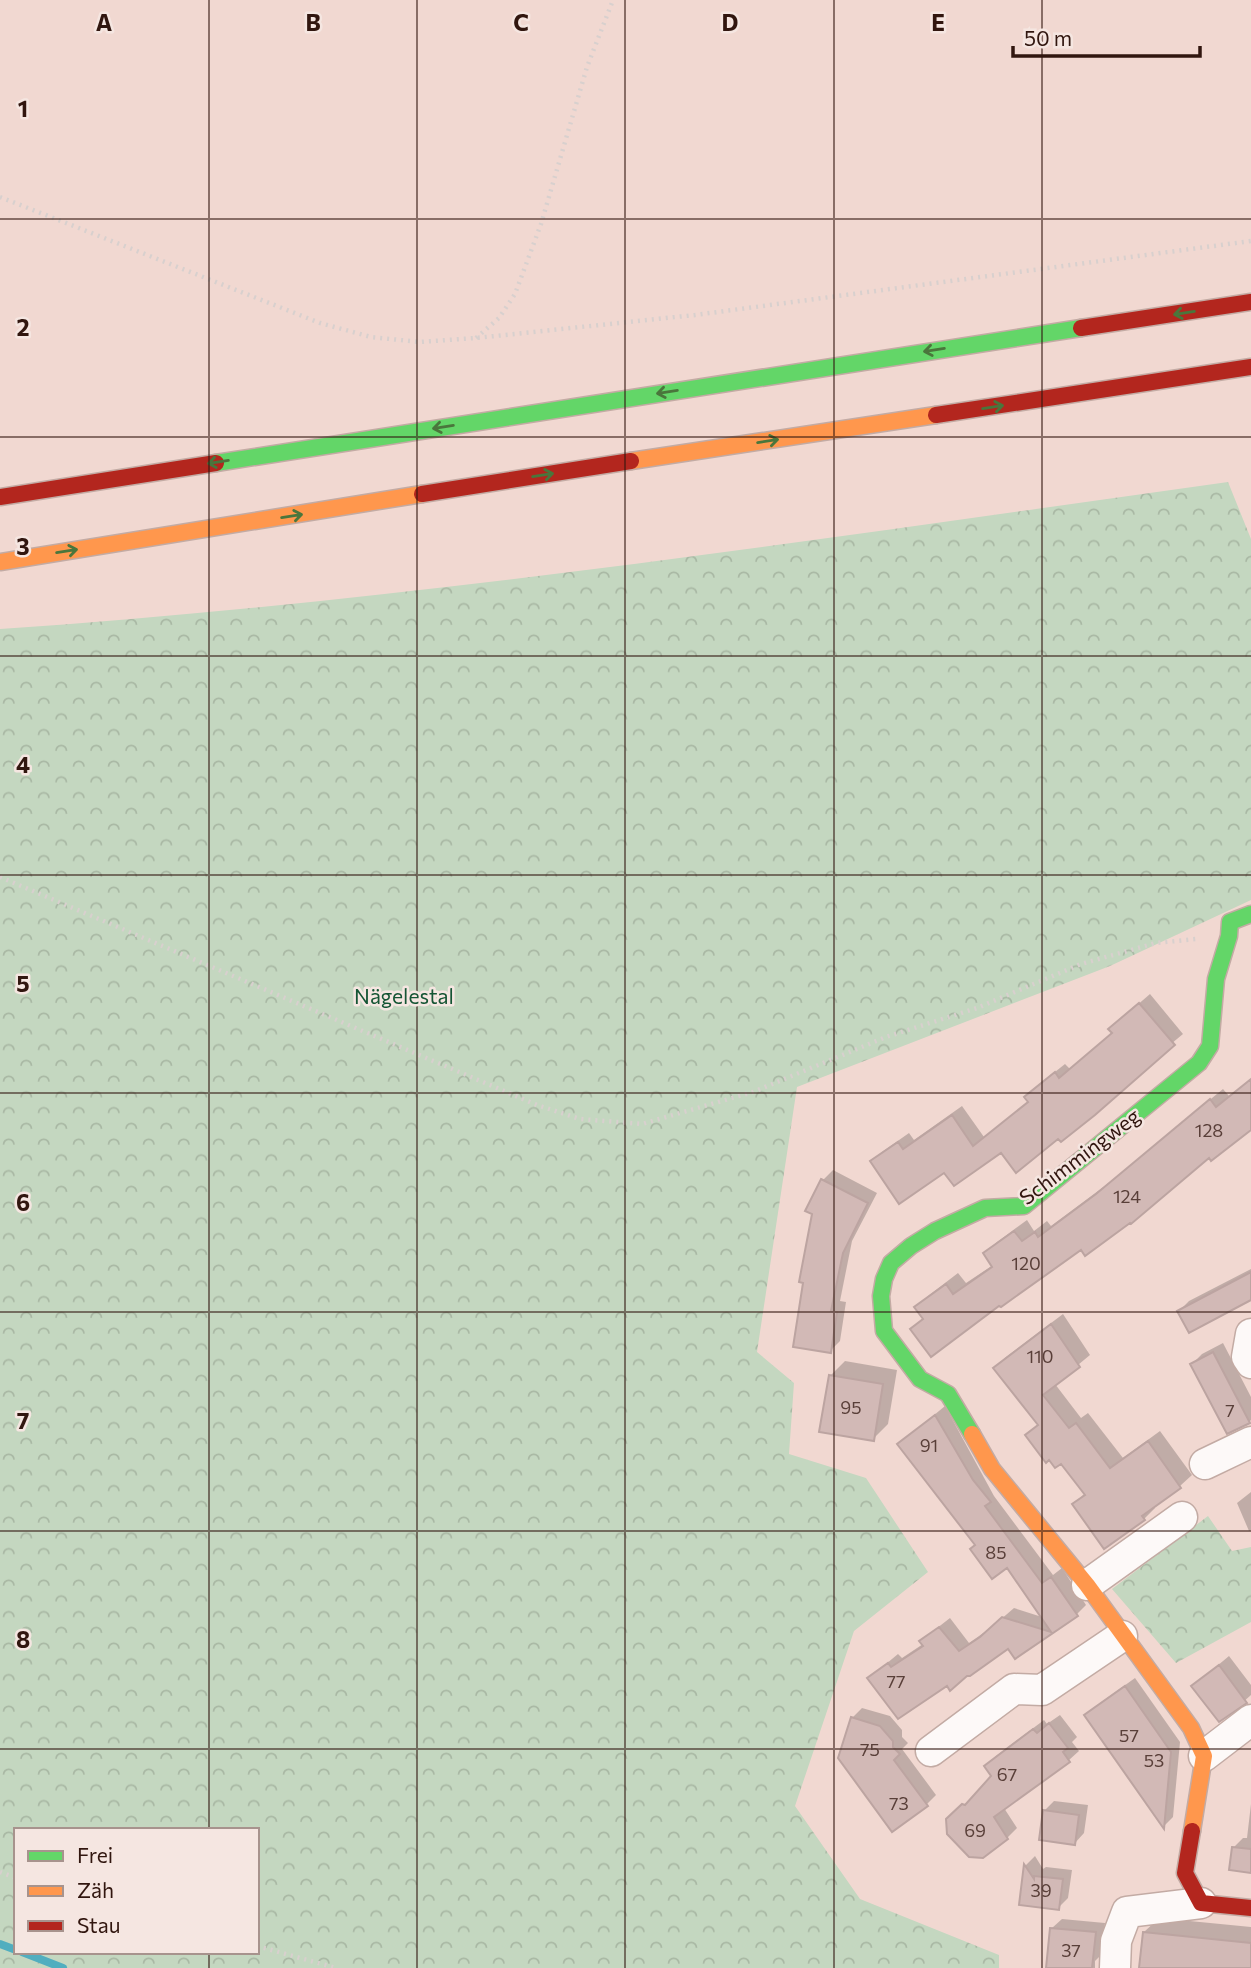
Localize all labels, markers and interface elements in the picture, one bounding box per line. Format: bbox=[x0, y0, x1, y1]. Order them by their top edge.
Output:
text: A bbox=[96, 8, 113, 36]
text: B bbox=[305, 8, 321, 36]
text: C bbox=[513, 8, 529, 36]
text: D bbox=[722, 8, 739, 36]
text: E bbox=[931, 8, 945, 36]
scale bar bbox=[1013, 14, 1200, 58]
text: 50 m bbox=[1024, 25, 1072, 50]
text: 1 bbox=[18, 94, 28, 122]
one-way arrow bbox=[1173, 306, 1195, 319]
text: 2 bbox=[16, 313, 30, 341]
one-way arrow bbox=[923, 344, 946, 357]
one-way arrow bbox=[657, 386, 679, 399]
one-way arrow bbox=[981, 400, 1004, 413]
one-way arrow bbox=[432, 421, 454, 434]
one-way arrow bbox=[756, 434, 779, 447]
one-way arrow bbox=[207, 456, 230, 469]
one-way arrow bbox=[531, 468, 554, 481]
one-way arrow bbox=[280, 509, 303, 522]
text: 3 bbox=[16, 532, 30, 560]
one-way arrow bbox=[56, 544, 78, 557]
text: 4 bbox=[16, 750, 30, 778]
text: 5 bbox=[16, 969, 30, 997]
park label: Nägelestal bbox=[354, 983, 454, 1008]
street label: Schimmingweg bbox=[1014, 1102, 1144, 1209]
house number: 128 bbox=[1195, 1119, 1223, 1141]
house number: 124 bbox=[1113, 1185, 1141, 1207]
text: 6 bbox=[16, 1188, 30, 1216]
house number: 120 bbox=[1011, 1252, 1041, 1274]
house number: 110 bbox=[1026, 1345, 1054, 1367]
house number: 95 bbox=[840, 1396, 862, 1418]
house number: 7 bbox=[1225, 1399, 1235, 1421]
text: 7 bbox=[17, 1406, 29, 1434]
house number: 91 bbox=[920, 1434, 938, 1456]
house number: 85 bbox=[985, 1541, 1007, 1563]
text: 8 bbox=[16, 1625, 30, 1653]
house number: 77 bbox=[886, 1670, 906, 1692]
house number: 57 bbox=[1119, 1724, 1139, 1746]
house number: 75 bbox=[860, 1738, 880, 1760]
house number: 53 bbox=[1144, 1749, 1164, 1771]
house number: 67 bbox=[997, 1763, 1017, 1785]
house number: 73 bbox=[889, 1792, 909, 1814]
house number: 69 bbox=[964, 1819, 986, 1841]
legend bbox=[14, 1828, 259, 1954]
text: Frei bbox=[77, 1842, 113, 1867]
text: Zäh bbox=[77, 1877, 114, 1902]
house number: 39 bbox=[1030, 1879, 1052, 1901]
text: Stau bbox=[77, 1912, 120, 1937]
house number: 37 bbox=[1061, 1939, 1081, 1961]

